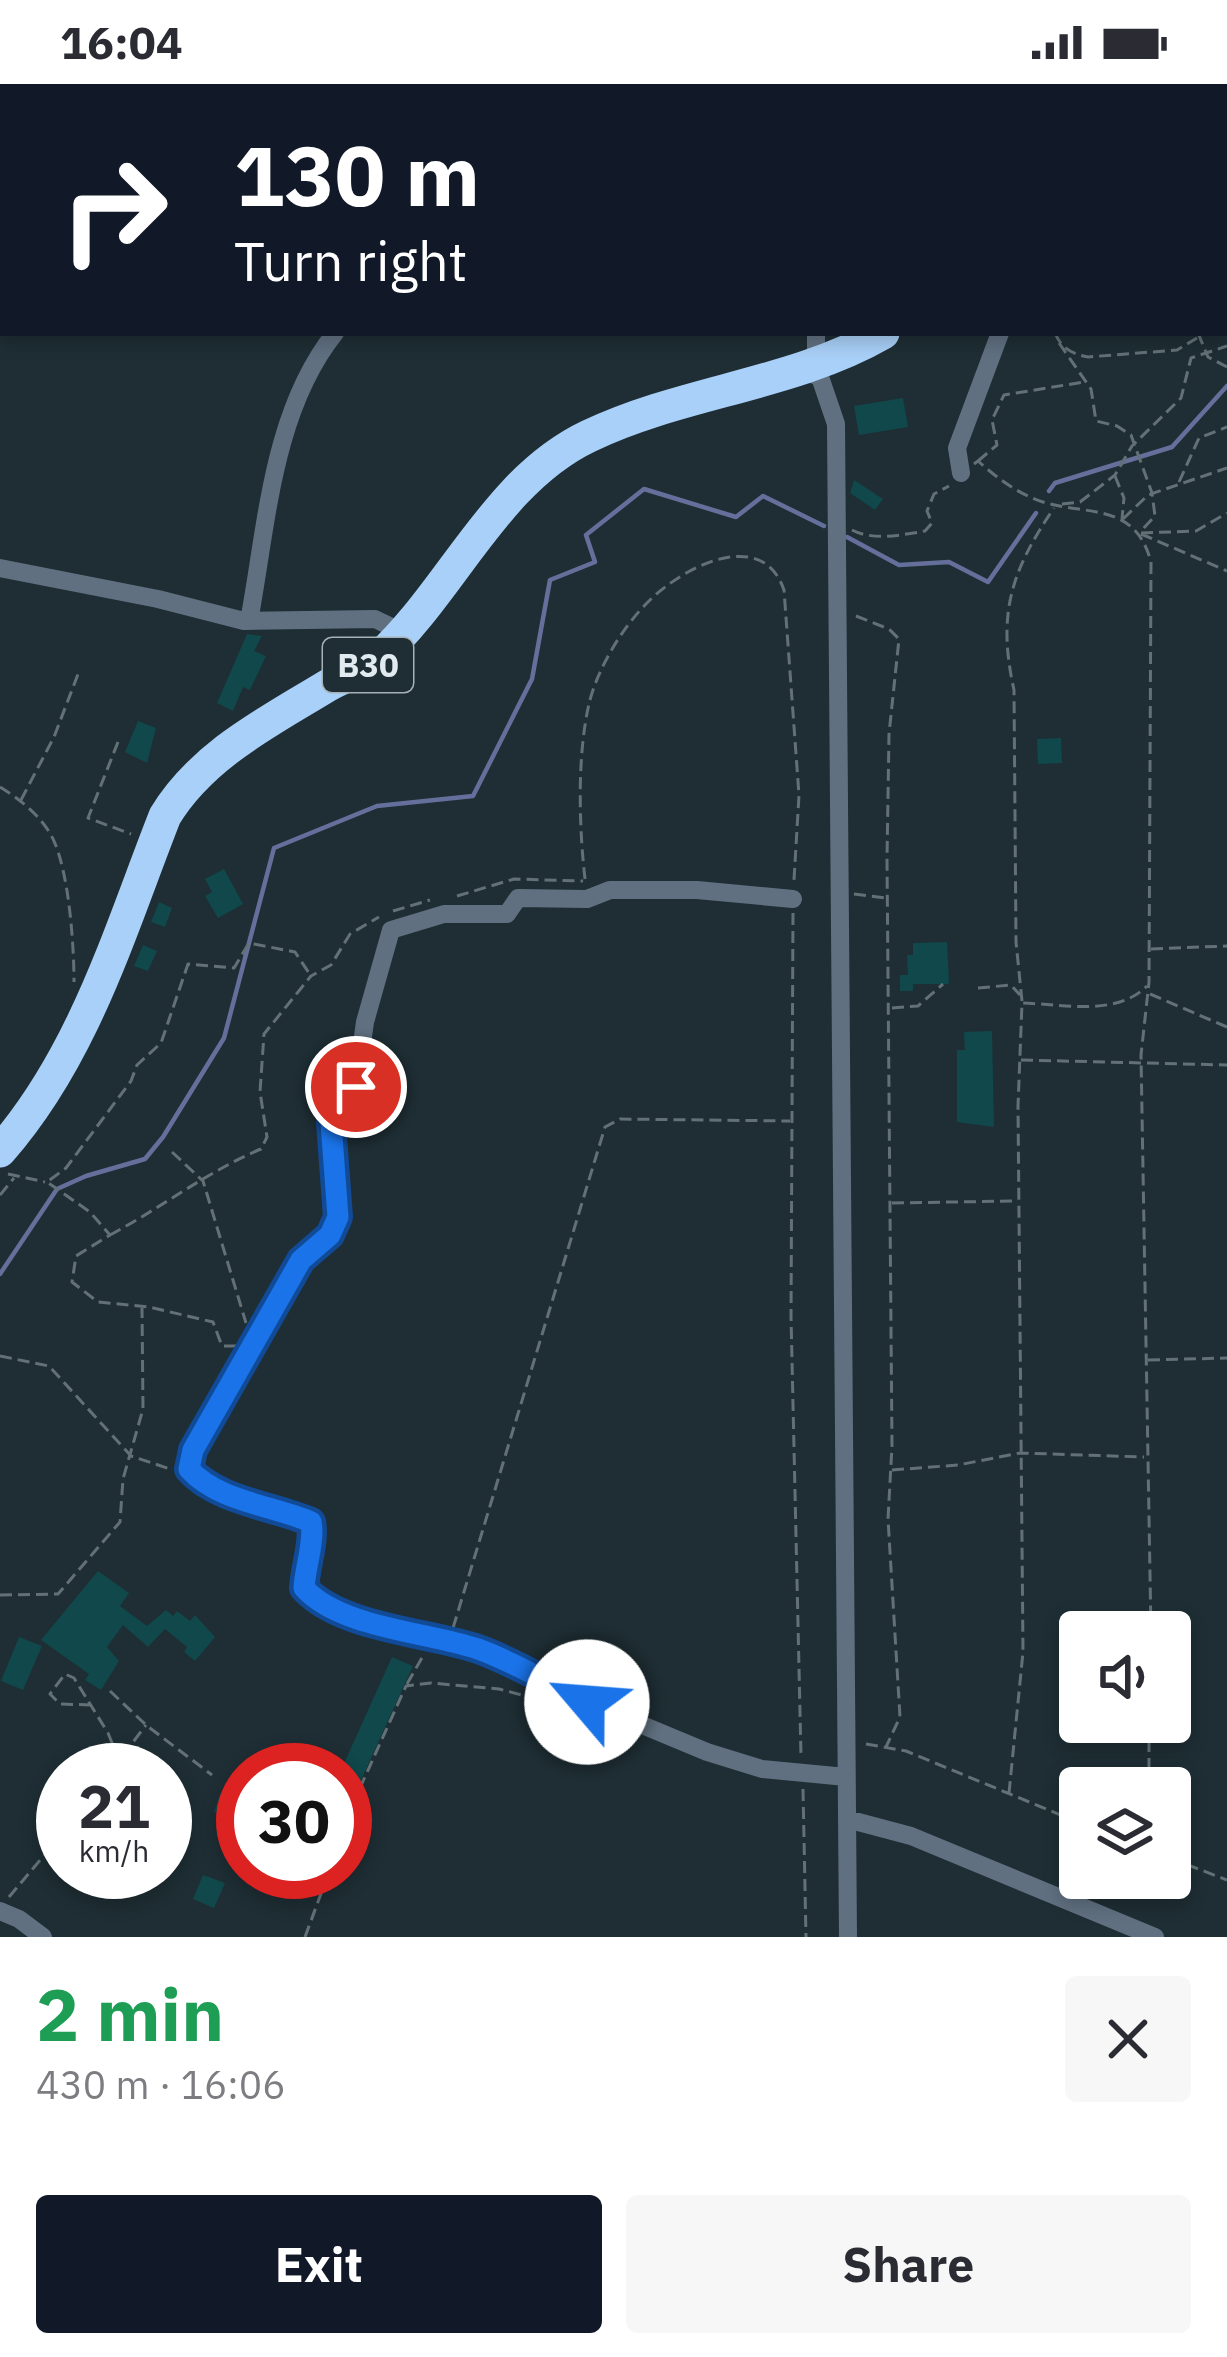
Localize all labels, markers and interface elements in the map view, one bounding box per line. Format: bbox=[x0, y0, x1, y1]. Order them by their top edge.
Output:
text: 16:04 bbox=[60, 13, 183, 71]
text: 130 m bbox=[234, 120, 480, 229]
icon: right bbox=[36, 132, 192, 288]
text: Turn right bbox=[234, 226, 468, 296]
road number: B30 bbox=[323, 638, 413, 692]
pin bbox=[305, 1036, 407, 1138]
icon: arrive bbox=[323, 1054, 389, 1120]
map controls bbox=[1059, 1611, 1191, 1899]
button: sound bbox=[1059, 1611, 1191, 1743]
position arrow bbox=[524, 1639, 650, 1765]
speed limit sign: 30 bbox=[216, 1743, 372, 1899]
text: 21 bbox=[78, 1766, 150, 1845]
button: layers bbox=[1059, 1767, 1191, 1899]
text: km/h bbox=[79, 1831, 149, 1870]
text: 2 min bbox=[36, 1967, 224, 2061]
button: close bbox=[1065, 1976, 1191, 2102]
text: 430 m · 16:06 bbox=[36, 2059, 286, 2110]
button: Exit bbox=[36, 2195, 602, 2333]
button: Share bbox=[626, 2195, 1191, 2333]

